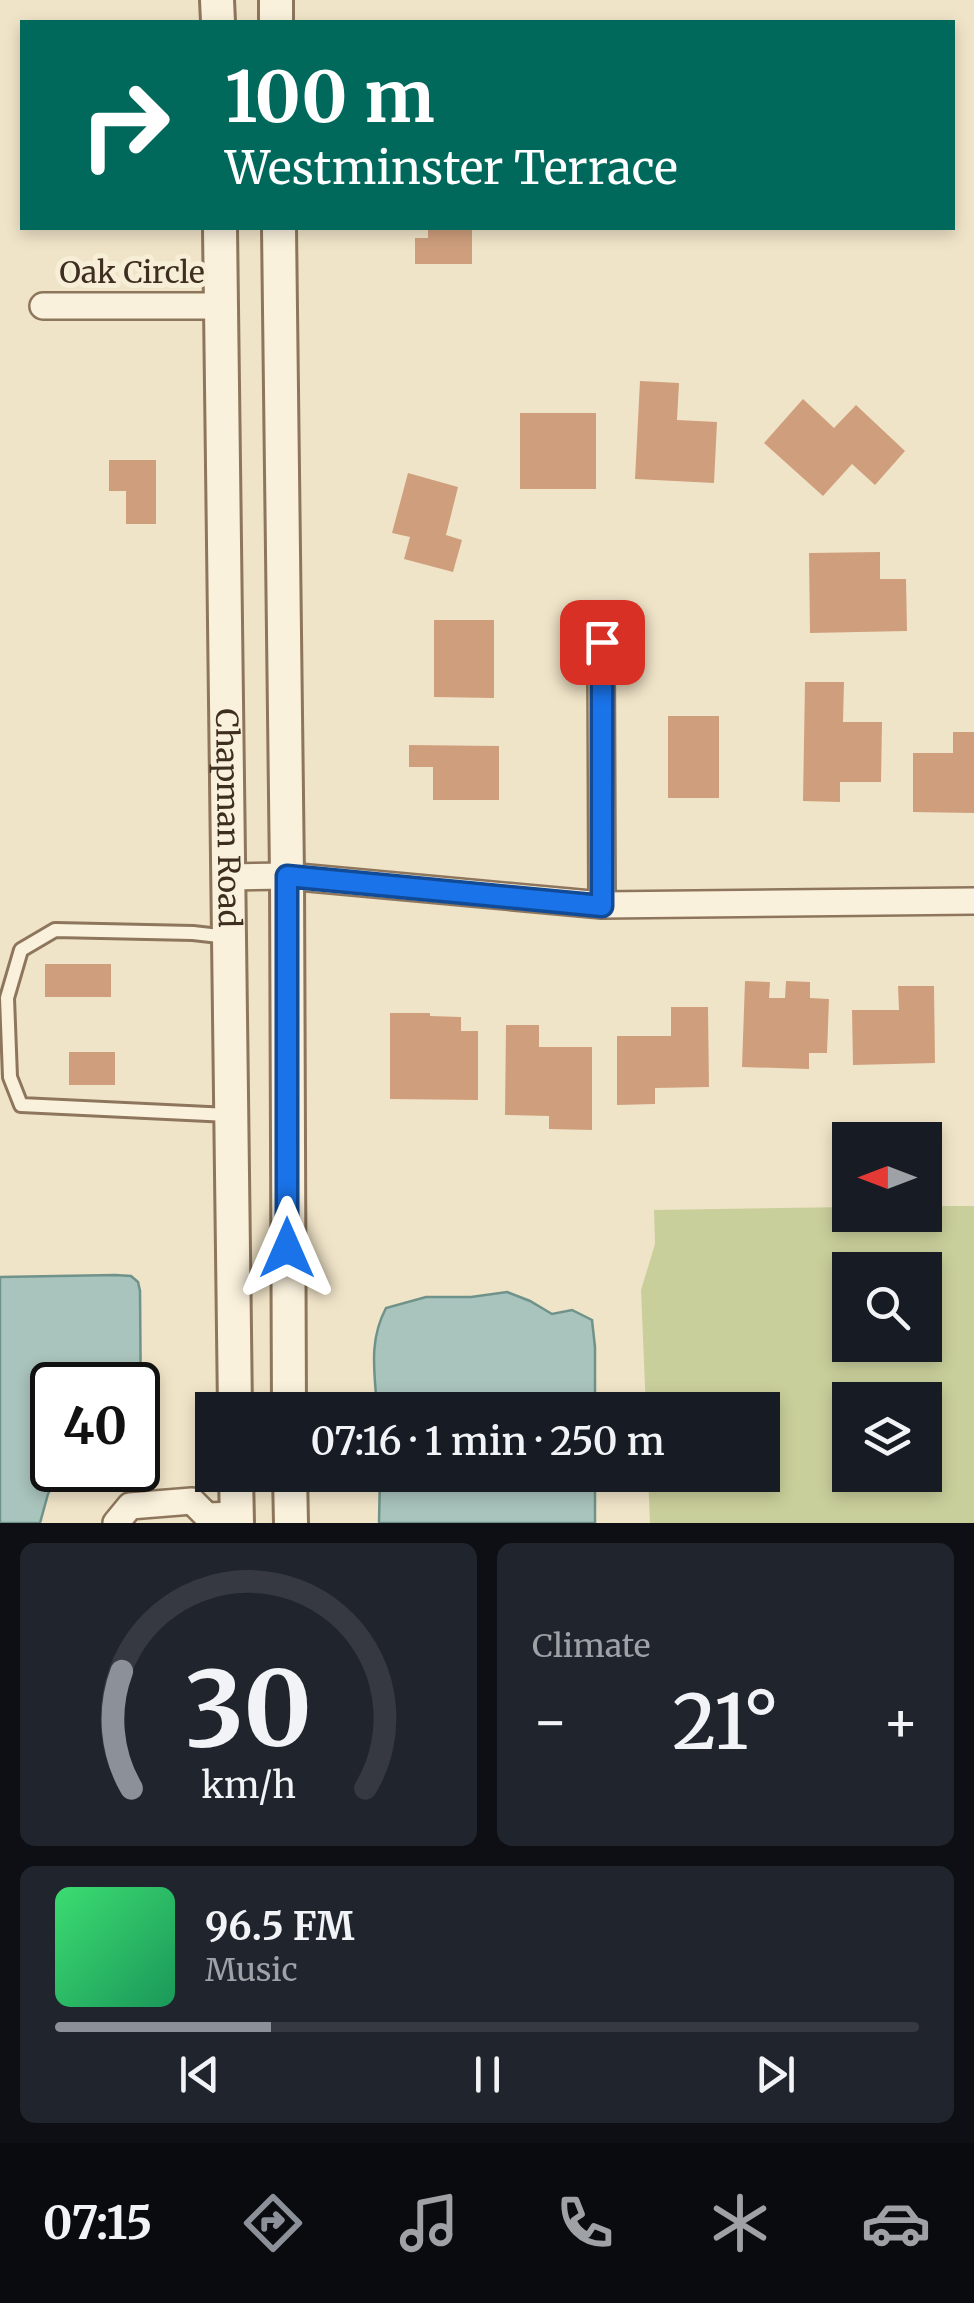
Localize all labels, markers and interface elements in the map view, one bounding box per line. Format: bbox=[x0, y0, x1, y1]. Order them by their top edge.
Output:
text: 100 m bbox=[225, 53, 435, 141]
icon: right bbox=[60, 60, 190, 190]
text: Westminster Terrace bbox=[225, 140, 678, 196]
street label: Oak Circle bbox=[59, 253, 205, 291]
pin bbox=[560, 600, 645, 685]
icon: arrive bbox=[575, 615, 630, 670]
street label: Chapman Road bbox=[208, 708, 249, 928]
north arrow bbox=[832, 1122, 942, 1232]
map controls bbox=[832, 1122, 942, 1492]
position arrow bbox=[235, 1196, 339, 1300]
button: search bbox=[832, 1252, 942, 1362]
speed limit sign: 40 bbox=[30, 1362, 160, 1492]
button: layers bbox=[832, 1382, 942, 1492]
text: 07:16 · 1 min · 250 m bbox=[310, 1418, 665, 1465]
text: Climate bbox=[532, 1626, 650, 1666]
text: 30 bbox=[185, 1644, 312, 1774]
text: 21° bbox=[672, 1675, 779, 1769]
text: − bbox=[532, 1687, 569, 1756]
text: + bbox=[882, 1687, 919, 1756]
text: km/h bbox=[201, 1763, 296, 1808]
text: 96.5 FM bbox=[205, 1903, 354, 1950]
text: Music bbox=[205, 1950, 298, 1990]
icon: previous bbox=[172, 2047, 227, 2102]
icon: pause bbox=[460, 2047, 515, 2102]
icon: next bbox=[748, 2047, 803, 2102]
icon: directions bbox=[238, 2188, 308, 2258]
icon: music bbox=[394, 2188, 464, 2258]
icon: phone bbox=[550, 2188, 620, 2258]
icon: climate bbox=[705, 2188, 775, 2258]
icon: car bbox=[861, 2188, 931, 2258]
text: 07:15 bbox=[43, 2195, 152, 2251]

